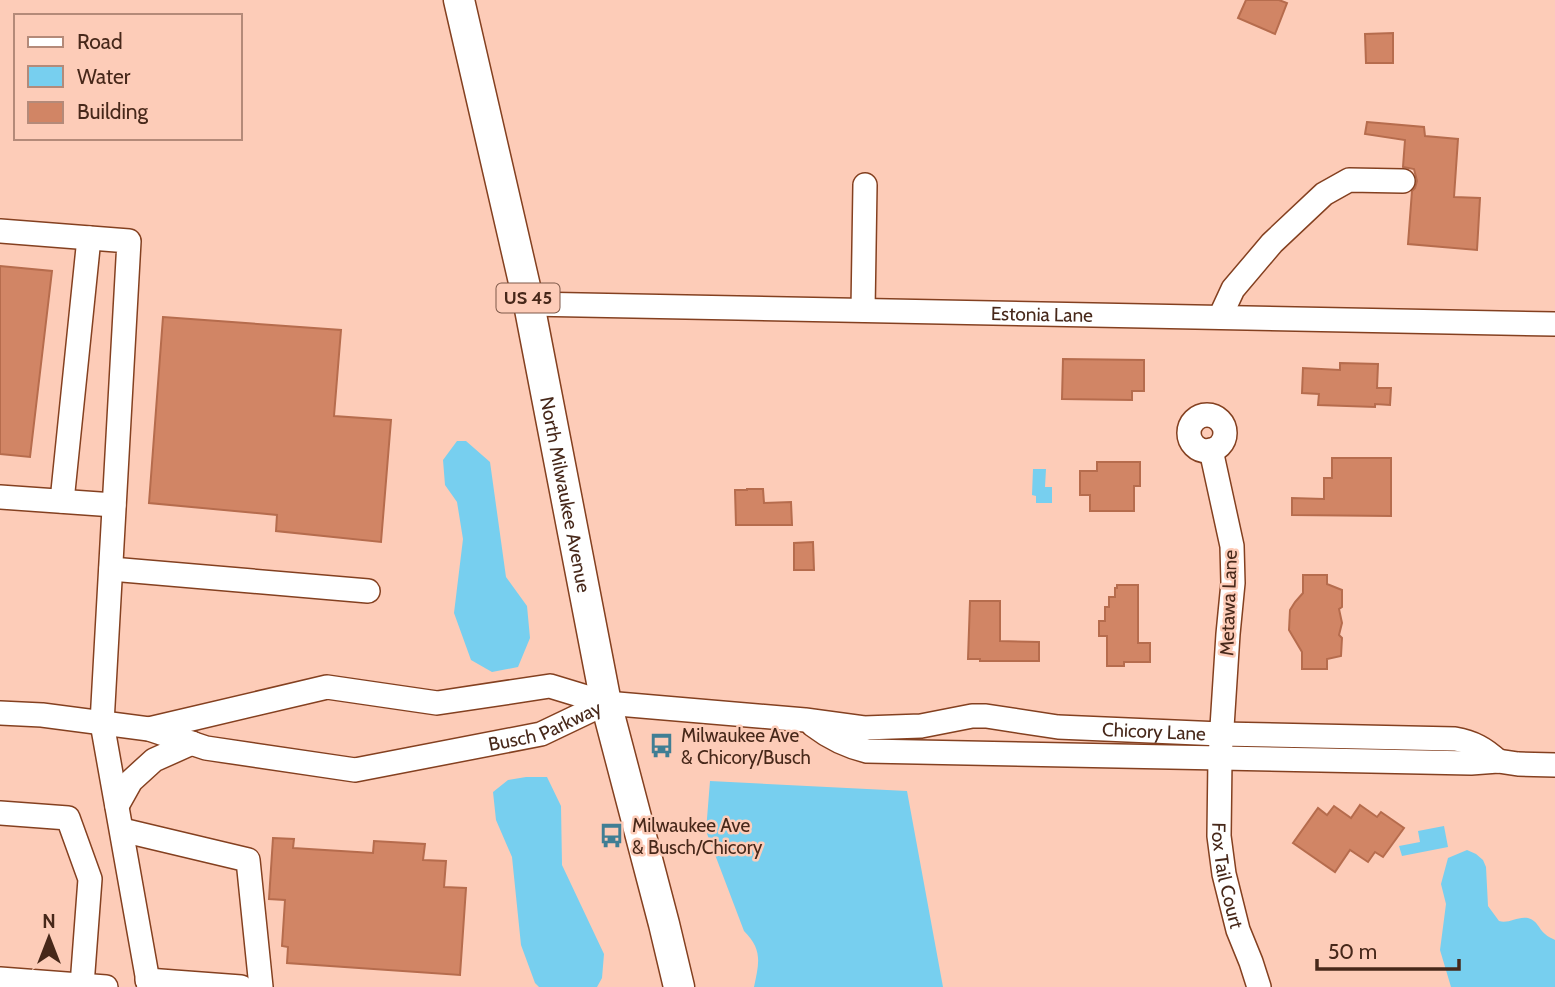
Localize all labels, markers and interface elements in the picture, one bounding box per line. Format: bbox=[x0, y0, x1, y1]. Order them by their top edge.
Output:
legend bbox=[14, 14, 242, 140]
text: Road bbox=[77, 29, 123, 54]
text: Water bbox=[77, 64, 131, 89]
text: Building bbox=[77, 99, 149, 124]
road number: US 45 bbox=[496, 284, 560, 312]
street label: Estonia Lane bbox=[991, 302, 1093, 327]
street label: North Milwaukee Avenue bbox=[535, 395, 595, 595]
street label: Metawa Lane bbox=[1215, 549, 1242, 657]
street label: Busch Parkway bbox=[486, 696, 605, 756]
street label: Chicory Lane bbox=[1102, 718, 1207, 745]
place label: Milwaukee Ave & Chicory/Busch bbox=[681, 724, 811, 769]
bus stop icon: Milwaukee Ave & Chicory/Busch bbox=[647, 732, 675, 760]
place label: Milwaukee Ave & Busch/Chicory bbox=[632, 814, 763, 859]
bus stop icon: Milwaukee Ave & Busch/Chicory bbox=[598, 822, 626, 850]
street label: Fox Tail Court bbox=[1207, 822, 1248, 932]
north arrow bbox=[14, 903, 84, 973]
text: N bbox=[42, 910, 56, 933]
scale bar bbox=[1317, 928, 1459, 972]
text: 50 m bbox=[1328, 939, 1377, 964]

